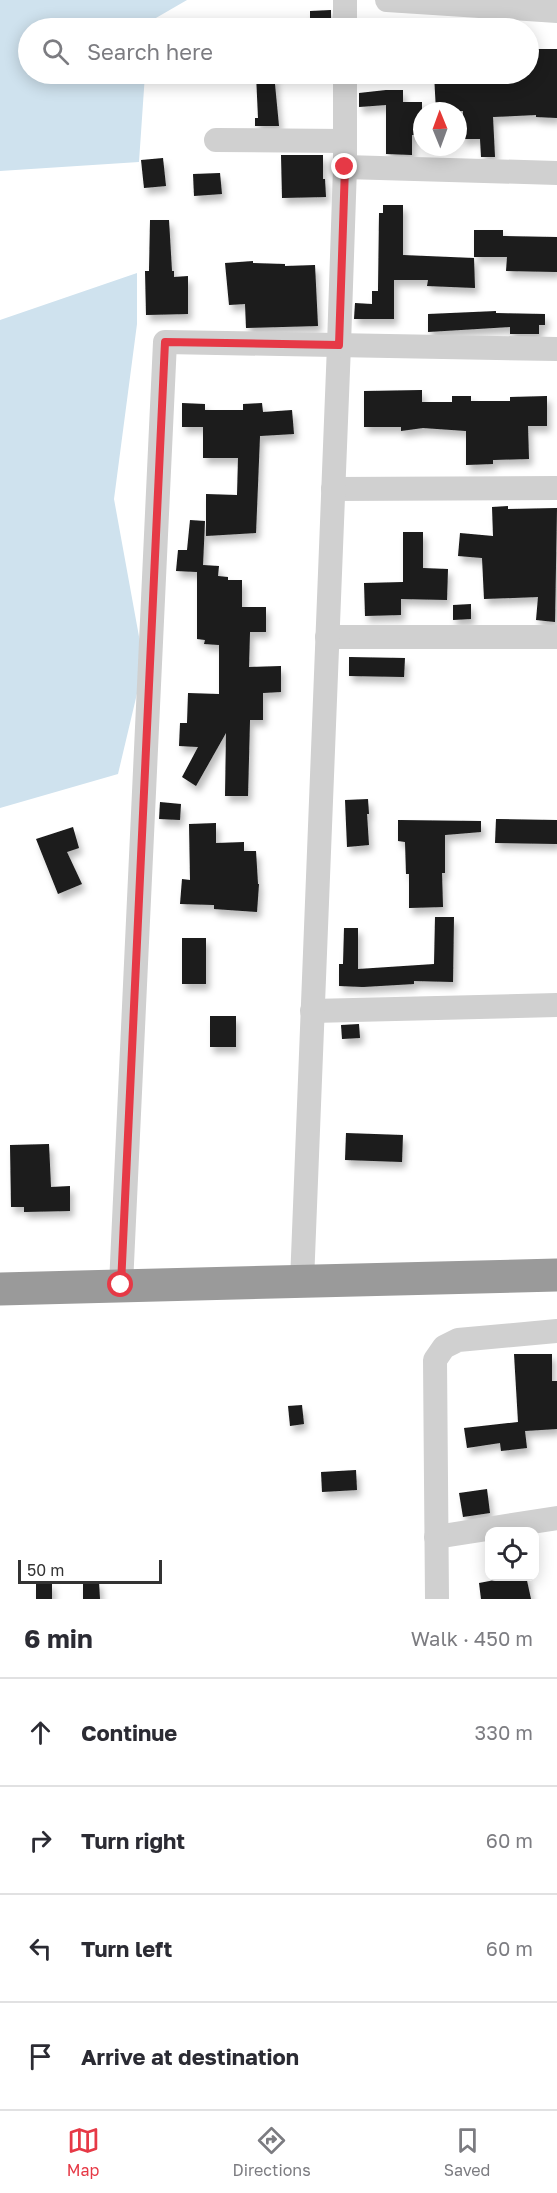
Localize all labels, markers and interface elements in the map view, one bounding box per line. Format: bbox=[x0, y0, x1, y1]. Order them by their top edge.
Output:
search box bbox=[18, 18, 539, 84]
icon: search bbox=[39, 35, 72, 68]
text: Search here bbox=[87, 38, 213, 65]
north arrow bbox=[413, 102, 467, 156]
route end bbox=[331, 153, 357, 179]
route start bbox=[107, 1271, 133, 1297]
map controls bbox=[485, 1527, 539, 1581]
button: locate bbox=[485, 1527, 539, 1581]
scale bar bbox=[18, 1557, 162, 1584]
text: 50 m bbox=[27, 1560, 64, 1580]
text: 6 min bbox=[24, 1623, 93, 1654]
text: Walk · 450 m bbox=[411, 1626, 533, 1650]
icon: ahead bbox=[24, 1716, 57, 1749]
text: Continue bbox=[81, 1719, 177, 1746]
text: 330 m bbox=[475, 1720, 533, 1744]
icon: right bbox=[24, 1824, 57, 1857]
text: Turn right bbox=[81, 1827, 185, 1854]
text: 60 m bbox=[486, 1828, 533, 1852]
icon: left bbox=[24, 1932, 57, 1965]
text: Turn left bbox=[81, 1935, 172, 1962]
text: 60 m bbox=[486, 1936, 533, 1960]
icon: arrive bbox=[24, 2040, 57, 2073]
text: Arrive at destination bbox=[81, 2043, 299, 2070]
tab: Map bbox=[67, 2124, 100, 2180]
tab: Directions bbox=[233, 2124, 311, 2180]
tab: Saved bbox=[444, 2124, 490, 2180]

